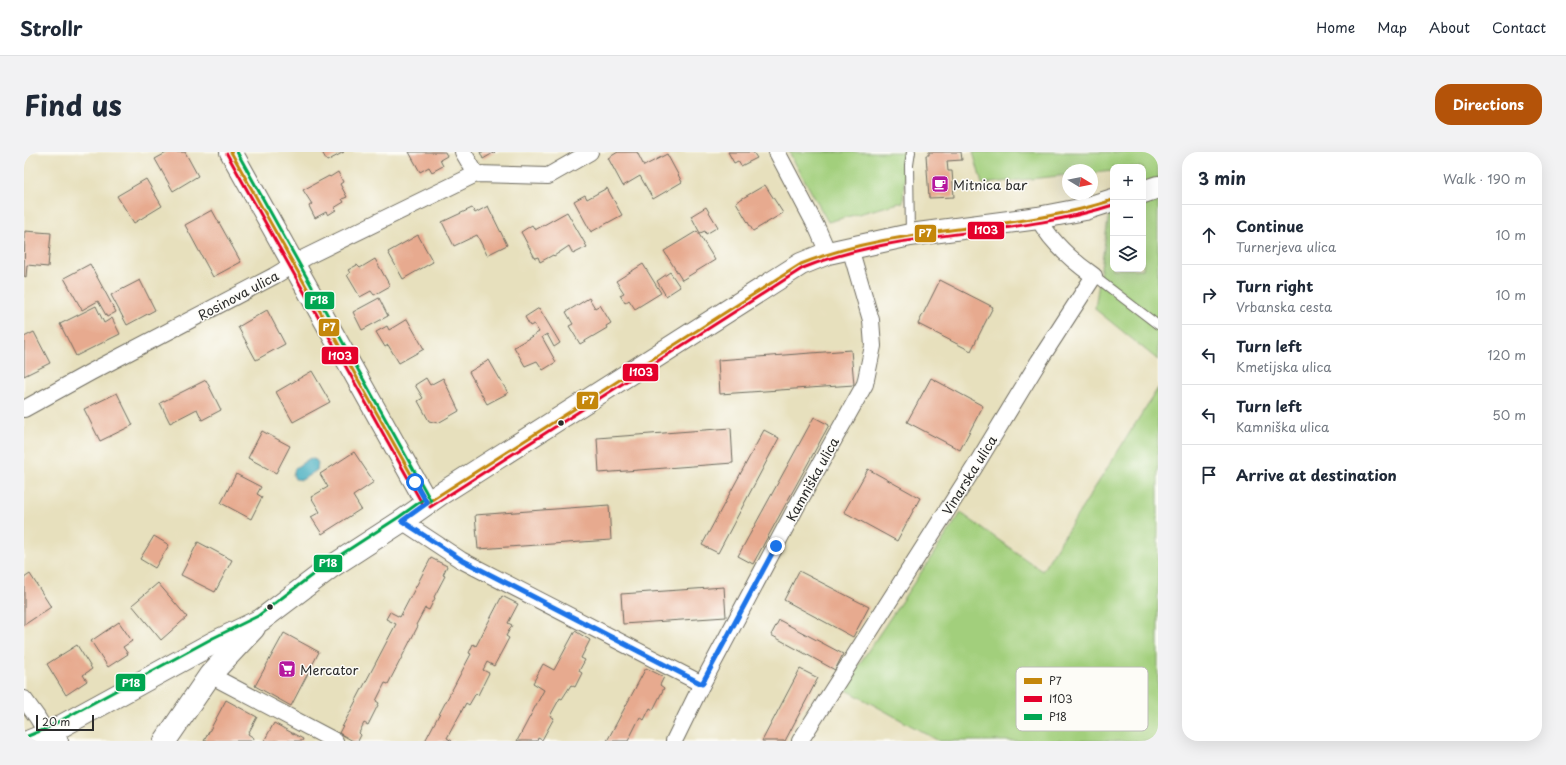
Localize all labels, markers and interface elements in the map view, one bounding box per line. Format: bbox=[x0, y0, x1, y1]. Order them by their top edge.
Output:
text: Strollr bbox=[20, 14, 83, 42]
text: Home bbox=[1316, 17, 1355, 38]
text: Map bbox=[1377, 17, 1407, 38]
text: About bbox=[1429, 17, 1470, 38]
text: Contact bbox=[1492, 17, 1546, 38]
text: Find us bbox=[24, 83, 122, 126]
button: Directions bbox=[1435, 84, 1542, 125]
north arrow bbox=[1062, 164, 1098, 200]
map controls bbox=[1110, 164, 1146, 272]
button: + bbox=[1110, 164, 1146, 200]
text: 3 min bbox=[1198, 165, 1246, 191]
text: Walk · 190 m bbox=[1443, 169, 1526, 188]
cafe icon: Mitnica bar bbox=[930, 174, 950, 194]
place label: Mitnica bar bbox=[953, 175, 1028, 194]
button: − bbox=[1110, 200, 1146, 236]
text: Continue bbox=[1236, 214, 1304, 237]
line badge: I103 bbox=[967, 221, 1005, 240]
text: I103 bbox=[974, 221, 999, 238]
line badge: P7 bbox=[914, 224, 937, 243]
text: P7 bbox=[919, 224, 932, 241]
icon: ahead bbox=[1198, 224, 1220, 246]
text: 10 m bbox=[1496, 225, 1526, 244]
button: layers bbox=[1110, 236, 1146, 272]
text: Turnerjeva ulica bbox=[1236, 237, 1336, 256]
street label: Rosinova ulica bbox=[194, 265, 283, 324]
text: Turn right bbox=[1236, 274, 1313, 297]
icon: right bbox=[1198, 284, 1220, 306]
text: 10 m bbox=[1496, 285, 1526, 304]
line badge: P18 bbox=[304, 291, 335, 310]
text: P18 bbox=[310, 291, 328, 308]
text: Vrbanska cesta bbox=[1236, 297, 1332, 316]
line badge: P7 bbox=[318, 318, 340, 337]
text: P7 bbox=[323, 318, 336, 335]
text: Turn left bbox=[1236, 334, 1302, 357]
icon: left bbox=[1198, 344, 1220, 366]
text: 120 m bbox=[1487, 345, 1526, 364]
line badge: I103 bbox=[321, 346, 359, 365]
text: I103 bbox=[328, 347, 353, 364]
text: Kmetijska ulica bbox=[1236, 357, 1331, 376]
line badge: I103 bbox=[622, 363, 659, 382]
text: I103 bbox=[629, 363, 654, 380]
line badge: P7 bbox=[576, 391, 599, 410]
text: P7 bbox=[582, 391, 595, 408]
text: Turn left bbox=[1236, 394, 1302, 417]
icon: left bbox=[1198, 404, 1220, 426]
text: 50 m bbox=[1492, 405, 1526, 424]
text: Kamniška ulica bbox=[1236, 417, 1329, 436]
unlabelled marker bbox=[556, 418, 566, 428]
street label: Vinarska ulica bbox=[937, 431, 1001, 518]
street label: Kamniška ulica bbox=[781, 433, 843, 524]
text: Arrive at destination bbox=[1236, 463, 1397, 486]
icon: arrive bbox=[1198, 464, 1220, 486]
route start bbox=[406, 473, 424, 491]
route end bbox=[767, 537, 785, 555]
line badge: P18 bbox=[313, 554, 343, 573]
text: P18 bbox=[319, 554, 337, 571]
unlabelled marker bbox=[265, 602, 275, 612]
supermarket icon: Mercator bbox=[277, 659, 297, 679]
place label: Mercator bbox=[300, 660, 360, 679]
legend bbox=[1016, 667, 1148, 731]
text: P7 bbox=[1049, 672, 1062, 689]
line badge: P18 bbox=[115, 673, 146, 692]
text: P18 bbox=[122, 674, 140, 691]
text: I103 bbox=[1049, 690, 1073, 707]
text: P18 bbox=[1049, 708, 1067, 725]
scale bar bbox=[36, 713, 94, 732]
text: 20 m bbox=[42, 713, 70, 730]

